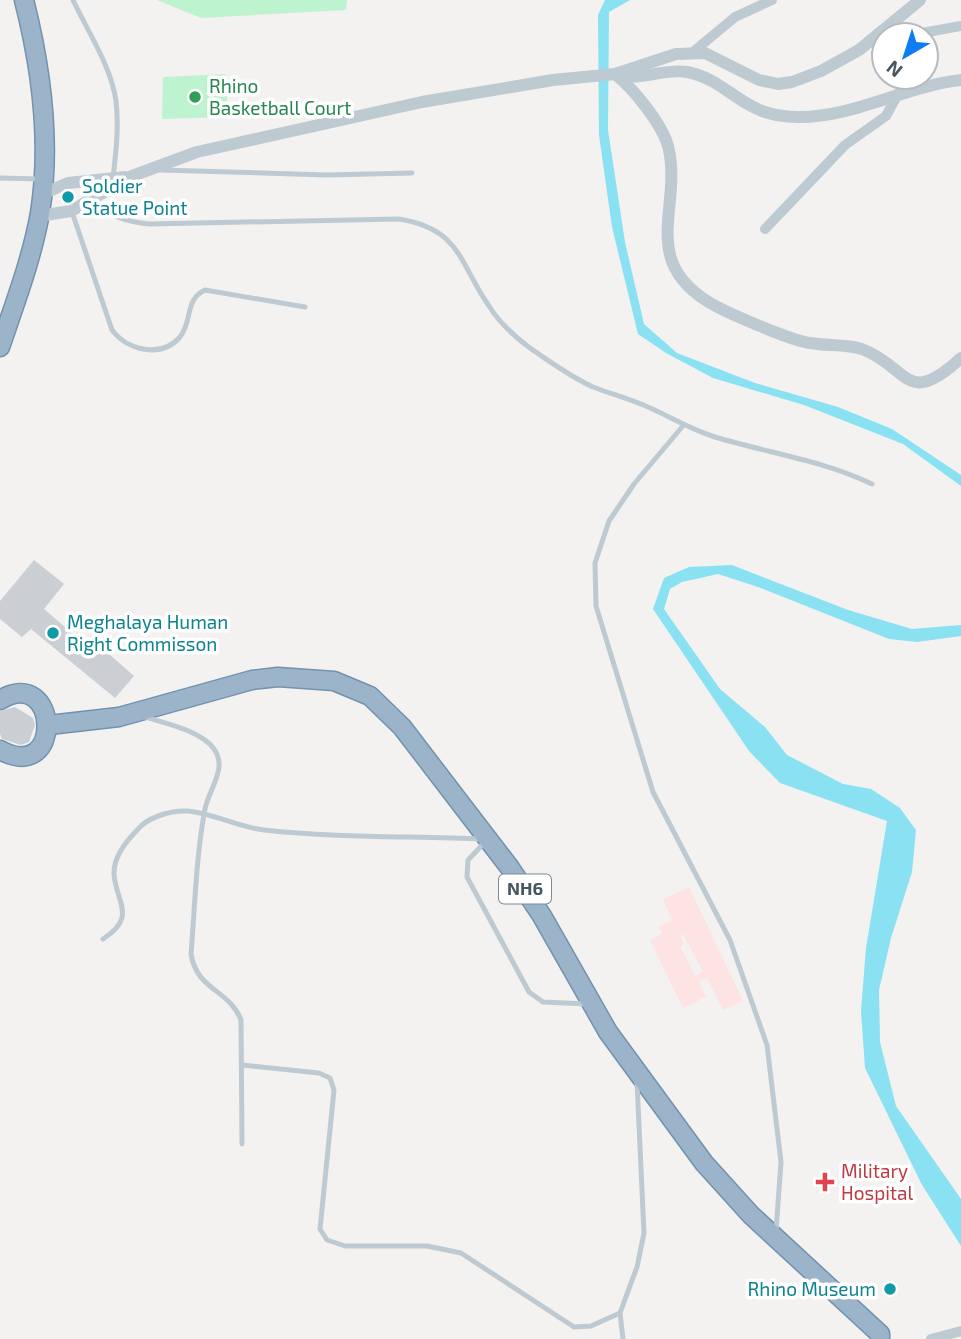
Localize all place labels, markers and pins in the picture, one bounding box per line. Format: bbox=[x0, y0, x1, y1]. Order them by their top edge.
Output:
place label: Rhino Basketball Court bbox=[209, 74, 351, 119]
marker: Rhino Basketball Court bbox=[187, 89, 203, 105]
place label: Soldier Statue Point bbox=[82, 174, 188, 219]
marker: Soldier Statue Point bbox=[60, 189, 76, 205]
place label: Meghalaya Human Right Commisson bbox=[67, 610, 228, 655]
marker: Meghalaya Human Right Commisson bbox=[45, 625, 61, 641]
place label: Military Hospital bbox=[841, 1159, 914, 1204]
marker: Military Hospital bbox=[815, 1172, 835, 1192]
place label: Rhino Museum bbox=[748, 1277, 876, 1300]
marker: Rhino Museum bbox=[882, 1281, 898, 1297]

